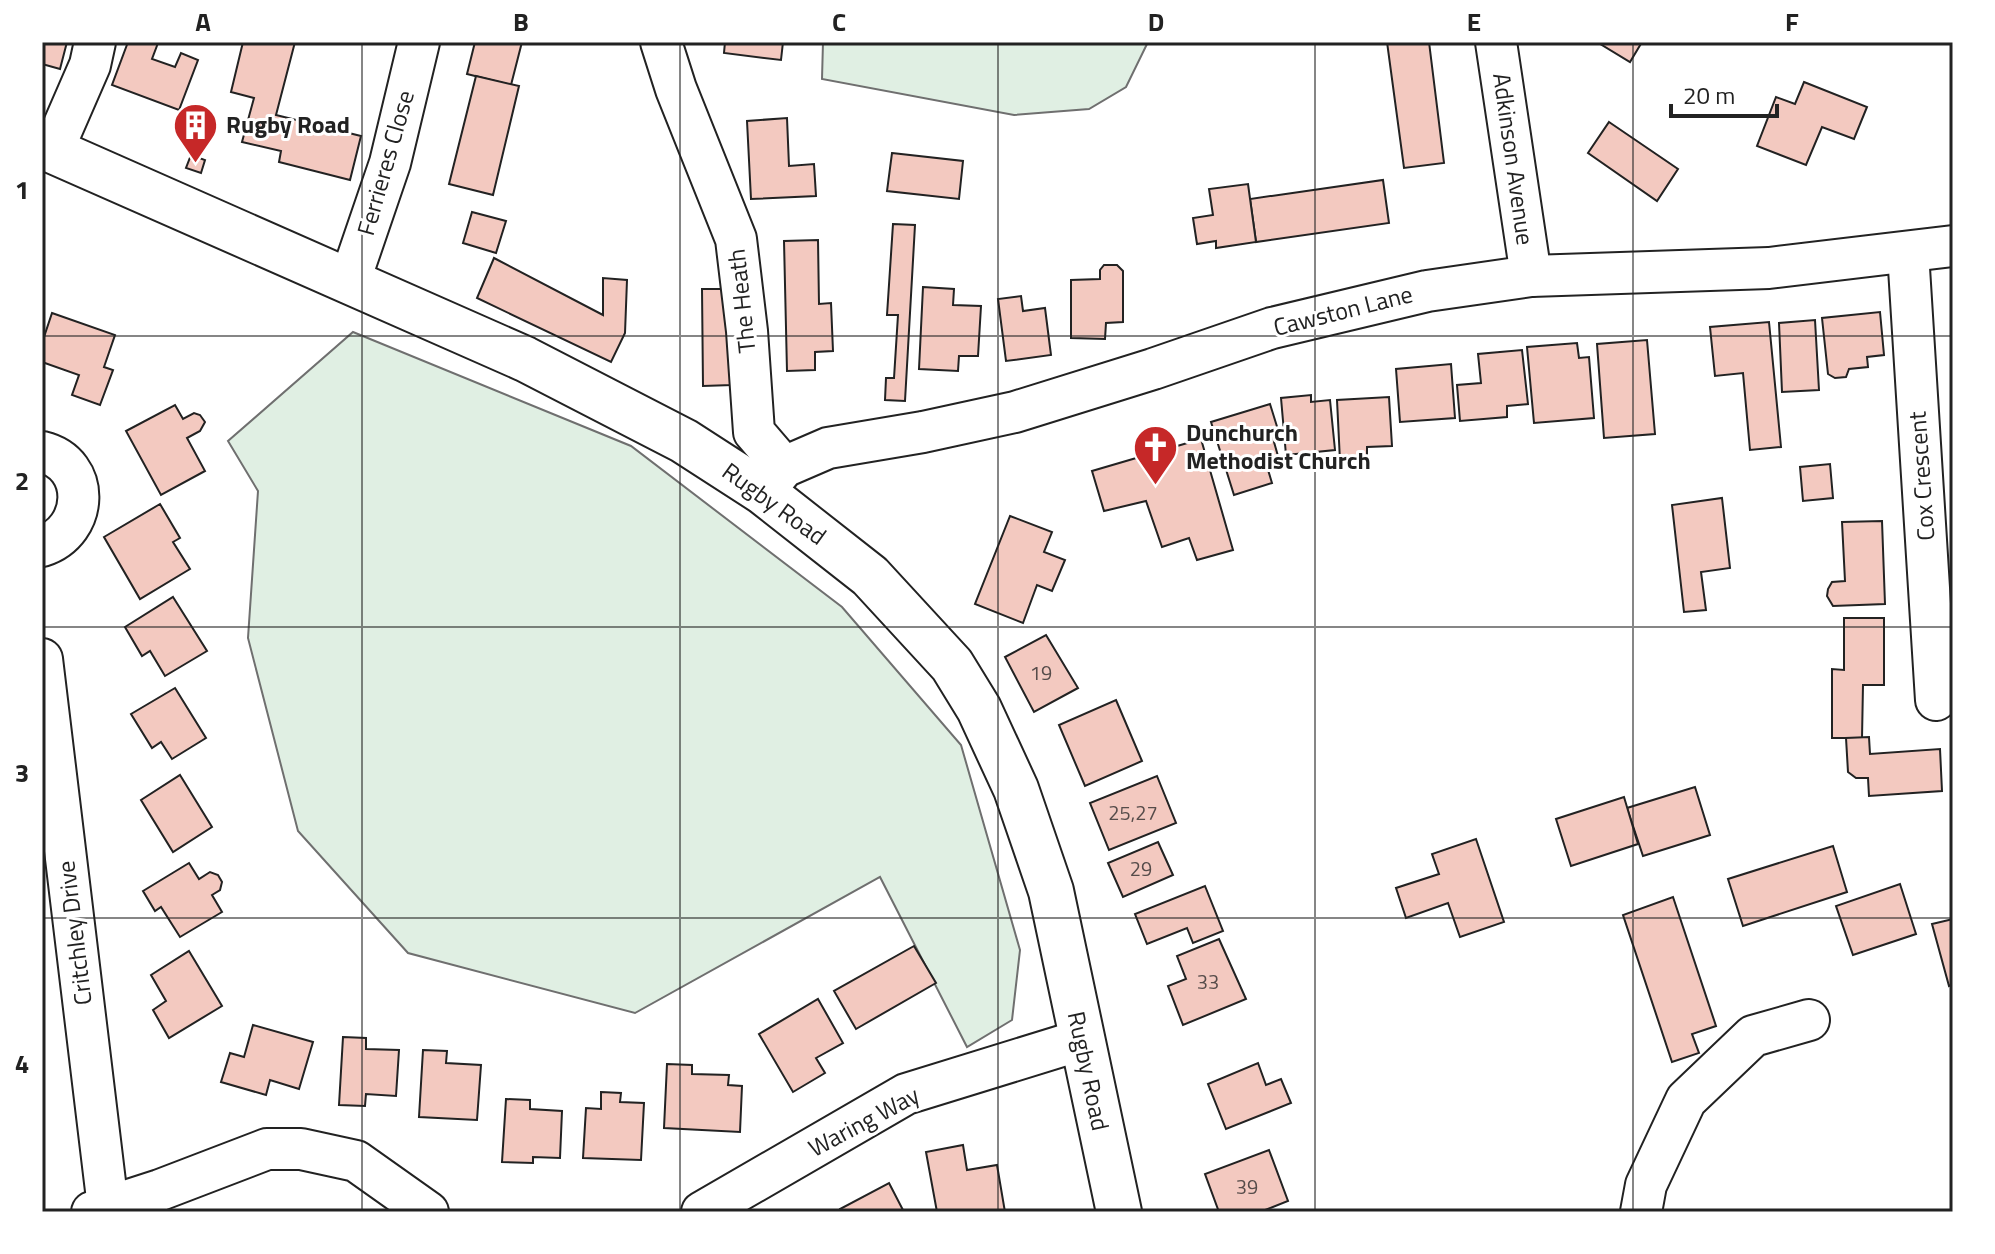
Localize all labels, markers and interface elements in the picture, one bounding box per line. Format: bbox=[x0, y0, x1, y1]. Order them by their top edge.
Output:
text: A bbox=[195, 2, 211, 41]
text: B bbox=[513, 2, 529, 41]
text: C bbox=[832, 2, 846, 41]
text: D bbox=[1148, 2, 1164, 41]
text: E bbox=[1467, 2, 1481, 41]
text: F bbox=[1785, 2, 1799, 41]
scale bar bbox=[1671, 68, 1777, 118]
street label: Adkinson Avenue bbox=[1484, 70, 1544, 247]
text: 20 m bbox=[1683, 77, 1735, 113]
street label: Ferrieres Close bbox=[347, 86, 423, 240]
building icon: Rugby Road bbox=[171, 101, 219, 164]
place label: Rugby Road bbox=[226, 106, 350, 142]
text: 1 bbox=[15, 170, 29, 209]
street label: The Heath bbox=[718, 247, 764, 355]
street label: Cawston Lane bbox=[1269, 275, 1416, 345]
street label: Cox Crescent bbox=[1898, 410, 1943, 542]
place label: Dunchurch Methodist Church bbox=[1186, 414, 1371, 478]
church icon: Dunchurch Methodist Church bbox=[1131, 423, 1179, 486]
street label: Rugby Road bbox=[715, 453, 834, 553]
text: 2 bbox=[15, 461, 29, 500]
house number: 19 bbox=[1030, 657, 1052, 688]
text: 3 bbox=[15, 753, 29, 792]
house number: 25,27 bbox=[1108, 797, 1158, 828]
house number: 29 bbox=[1130, 853, 1152, 884]
street label: Critchley Drive bbox=[47, 859, 101, 1007]
house number: 33 bbox=[1197, 966, 1219, 997]
street label: Rugby Road bbox=[1059, 1008, 1119, 1134]
text: 4 bbox=[15, 1044, 29, 1083]
street label: Waring Way bbox=[801, 1077, 926, 1166]
house number: 39 bbox=[1236, 1171, 1258, 1202]

